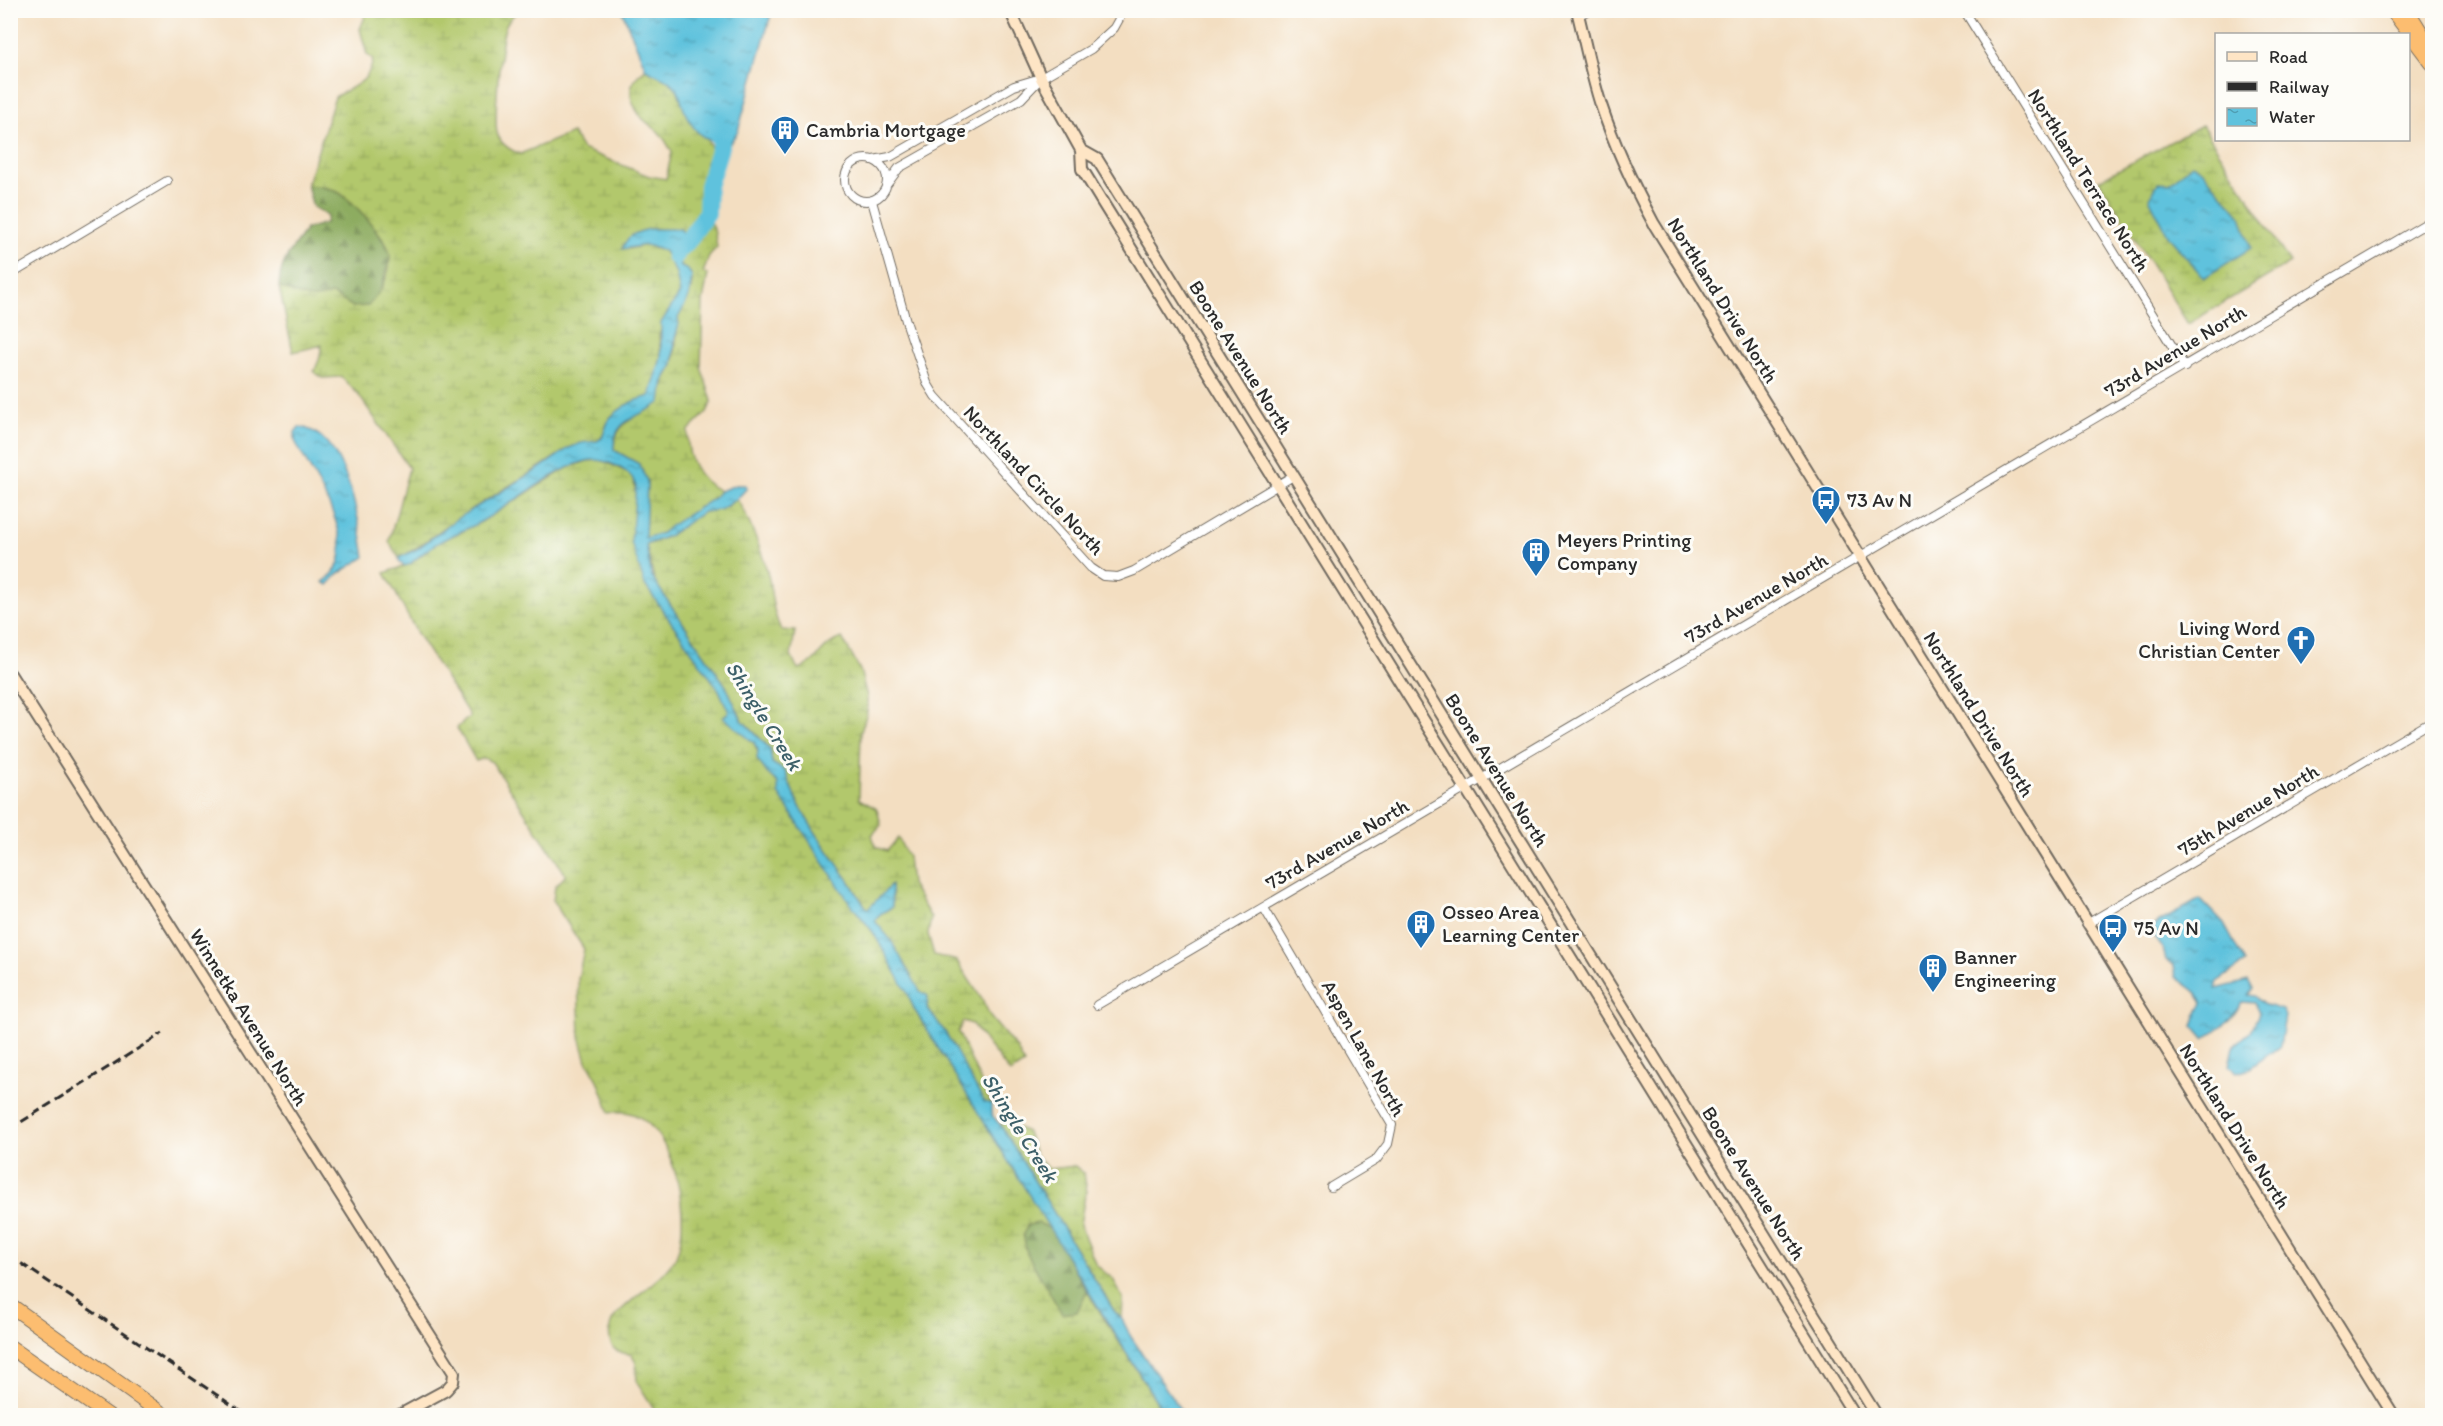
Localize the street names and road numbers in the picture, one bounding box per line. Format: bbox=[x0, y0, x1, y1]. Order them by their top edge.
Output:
street label: Northland Terrace North bbox=[2023, 84, 2155, 276]
street label: Northland Drive North bbox=[1662, 213, 1784, 387]
street label: Boone Avenue North bbox=[1184, 276, 1298, 439]
street label: 73rd Avenue North bbox=[2100, 299, 2251, 403]
street label: Northland Circle North bbox=[958, 400, 1110, 560]
street label: 73rd Avenue North bbox=[1680, 547, 1832, 649]
street label: Northland Drive North bbox=[1918, 627, 2040, 801]
street label: Boone Avenue North bbox=[1440, 689, 1554, 852]
street label: 75th Avenue North bbox=[2173, 758, 2323, 862]
street label: 73rd Avenue North bbox=[1261, 793, 1413, 895]
street label: Winnetka Avenue North bbox=[185, 924, 313, 1110]
street label: Aspen Lane North bbox=[1317, 976, 1411, 1120]
street label: Northland Drive North bbox=[2174, 1039, 2296, 1213]
street label: Boone Avenue North bbox=[1697, 1102, 1811, 1265]

